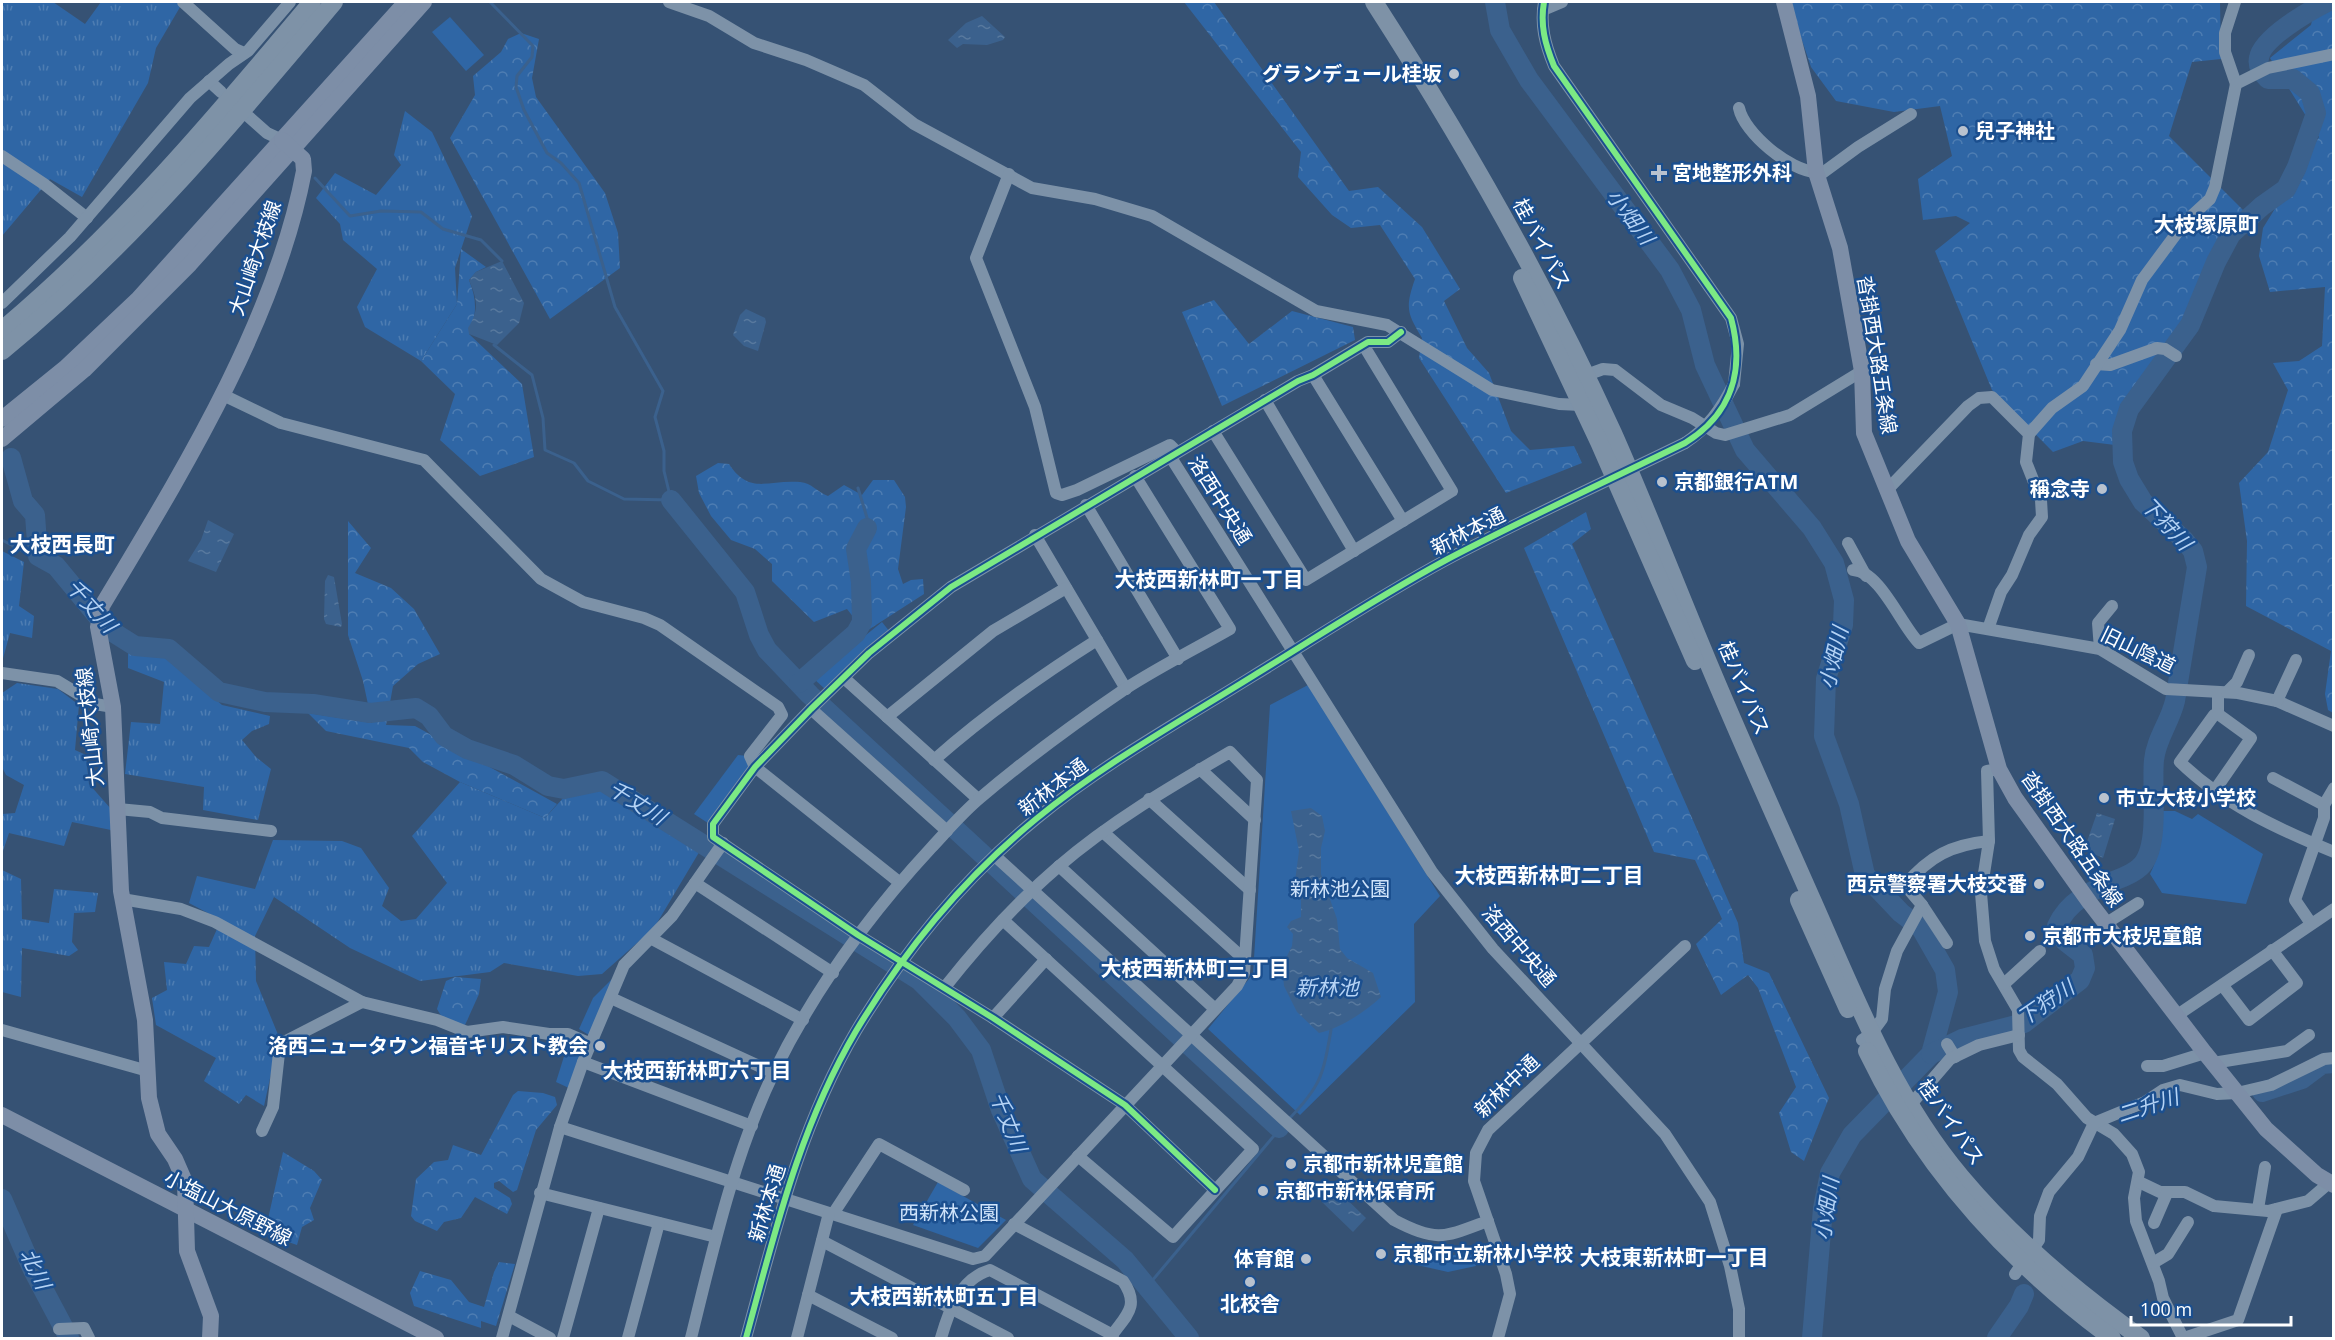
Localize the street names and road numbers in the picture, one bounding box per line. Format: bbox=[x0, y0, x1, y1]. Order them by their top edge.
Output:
street label: 桂バイパス bbox=[1507, 193, 1578, 294]
street label: 大山崎大枝線 bbox=[222, 197, 287, 319]
street label: 沓掛西大路五条線 bbox=[1852, 274, 1903, 436]
street label: 洛西中央通 bbox=[1182, 450, 1258, 549]
street label: 新林本通 bbox=[1426, 500, 1510, 561]
street label: 旧山陰道 bbox=[2096, 620, 2180, 679]
street label: 桂バイパス bbox=[1713, 637, 1776, 739]
street label: 大山崎大枝線 bbox=[70, 666, 109, 788]
street label: 新林本通 bbox=[1013, 752, 1093, 821]
street label: 沓掛西大路五条線 bbox=[2015, 765, 2129, 912]
street label: 洛西中央通 bbox=[1476, 899, 1562, 992]
street label: 新林中通 bbox=[1469, 1048, 1545, 1123]
street label: 桂バイパス bbox=[1912, 1073, 1991, 1170]
street label: 新林本通 bbox=[742, 1161, 791, 1245]
street label: 小塩山大原野線 bbox=[160, 1164, 297, 1251]

